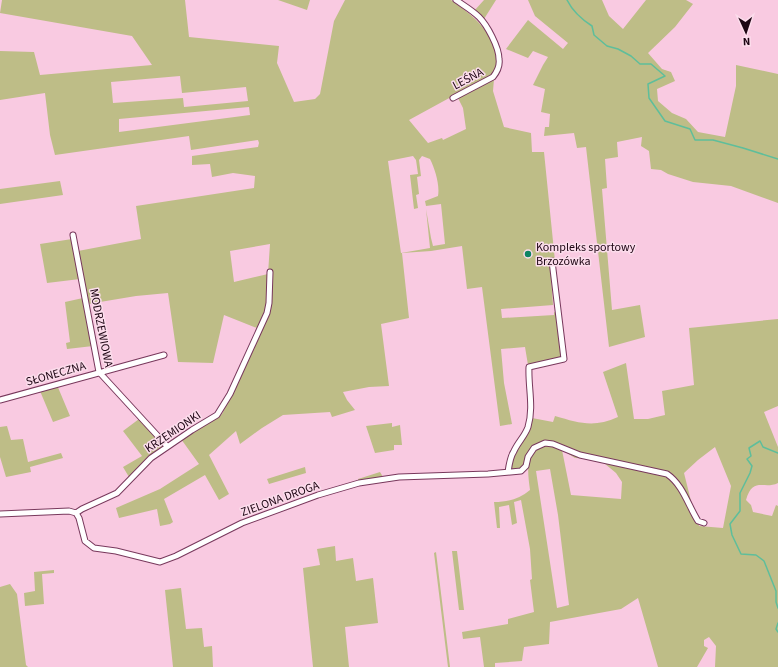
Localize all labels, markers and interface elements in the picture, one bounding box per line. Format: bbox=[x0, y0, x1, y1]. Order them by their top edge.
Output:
north arrow bbox=[726, 12, 766, 52]
text: N bbox=[742, 34, 751, 49]
street label: LEŚNA bbox=[450, 64, 487, 94]
place label: Kompleks sportowy Brzozówka bbox=[536, 239, 636, 270]
marker: Kompleks sportowy Brzozówka bbox=[523, 249, 533, 259]
street label: MODRZEWIOWA bbox=[85, 287, 117, 369]
street label: SŁONECZNA bbox=[24, 357, 88, 391]
street label: KRZEMIONKI bbox=[142, 407, 204, 457]
street label: ZIELONA DROGA bbox=[238, 477, 322, 521]

